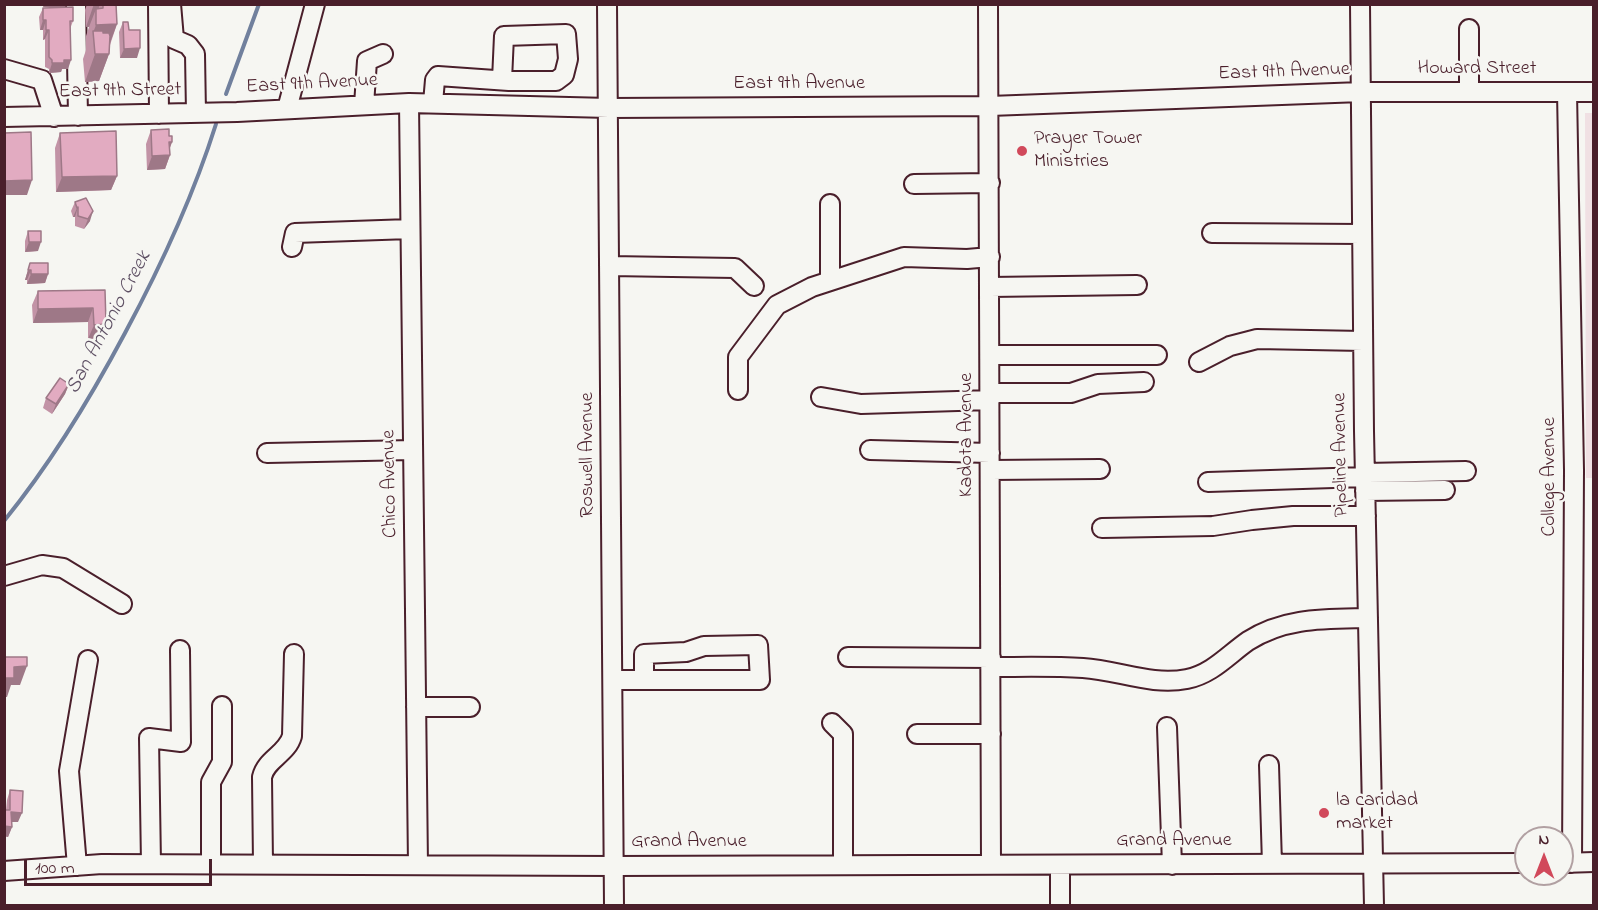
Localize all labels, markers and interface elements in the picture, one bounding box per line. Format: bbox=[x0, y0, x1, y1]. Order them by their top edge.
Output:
street label: Howard Street bbox=[1418, 58, 1536, 82]
street label: East 9th Avenue bbox=[1218, 59, 1350, 87]
street label: East 9th Avenue bbox=[246, 70, 378, 100]
street label: East 9th Avenue bbox=[733, 73, 865, 97]
street label: East 9th Street bbox=[59, 79, 181, 105]
place label: Prayer Tower Ministries bbox=[1034, 128, 1142, 175]
marker: Prayer Tower Ministries bbox=[1015, 144, 1029, 158]
water label: San Antonio Creek bbox=[62, 247, 158, 399]
street label: Kadota Avenue bbox=[956, 373, 980, 497]
street label: Roswell Avenue bbox=[577, 392, 601, 518]
street label: Pipeline Avenue bbox=[1329, 393, 1355, 517]
street label: College Avenue bbox=[1539, 417, 1563, 537]
street label: Chico Avenue bbox=[378, 430, 404, 538]
place label: la caridad market bbox=[1336, 790, 1418, 837]
marker: la caridad market bbox=[1317, 806, 1331, 820]
north arrow bbox=[1514, 826, 1574, 886]
text: N bbox=[1539, 828, 1549, 852]
street label: Grand Avenue bbox=[1116, 830, 1232, 854]
street label: Grand Avenue bbox=[631, 831, 747, 855]
scale bar bbox=[27, 847, 214, 885]
text: 100 m bbox=[35, 856, 75, 882]

